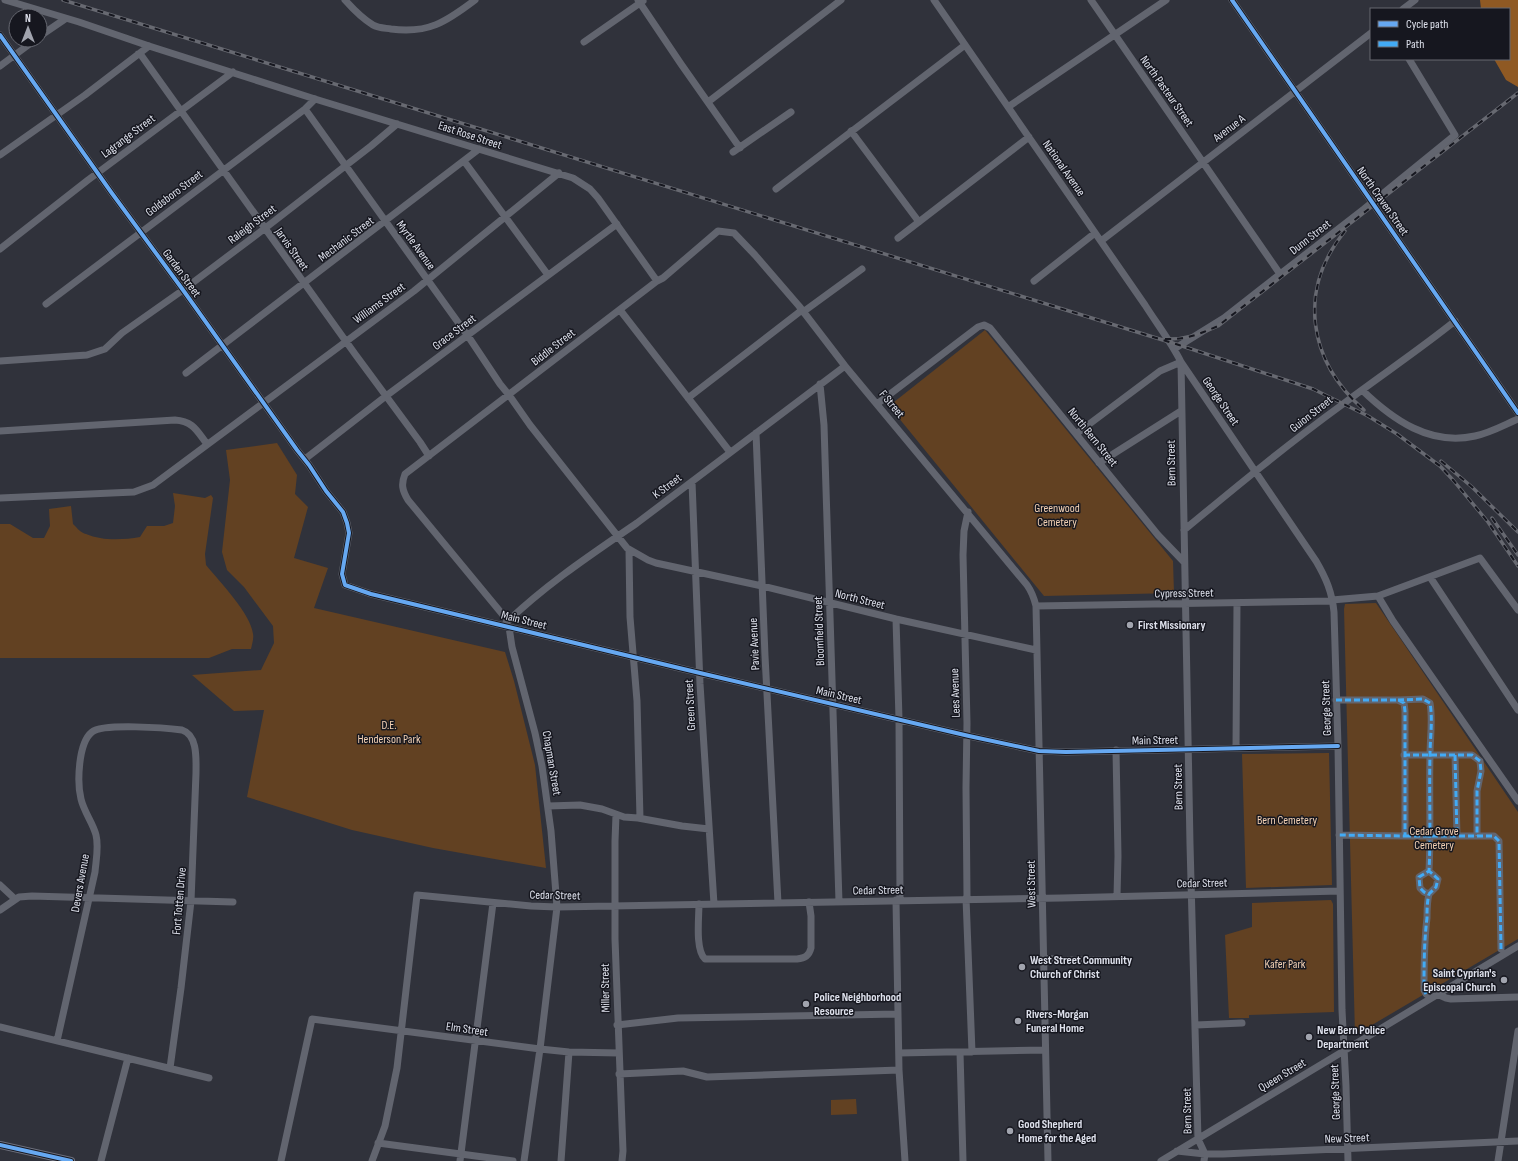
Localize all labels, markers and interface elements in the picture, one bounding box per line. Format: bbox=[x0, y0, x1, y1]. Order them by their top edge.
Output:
north arrow bbox=[8, 8, 48, 48]
legend bbox=[1370, 8, 1510, 60]
text: N bbox=[25, 12, 31, 25]
text: Cycle path bbox=[1406, 17, 1448, 32]
text: Path bbox=[1406, 37, 1424, 52]
street label: North Pasteur Street bbox=[1137, 53, 1197, 130]
street label: Lagrange Street bbox=[98, 111, 158, 162]
street label: Avenue A bbox=[1209, 111, 1249, 146]
street label: East Rose Street bbox=[436, 118, 504, 153]
street label: National Avenue bbox=[1039, 137, 1088, 199]
street label: North Craven Street bbox=[1353, 164, 1412, 239]
street label: Goldsboro Street bbox=[143, 167, 206, 220]
street label: Raleigh Street bbox=[225, 201, 280, 247]
street label: Mechanic Street bbox=[315, 213, 377, 265]
street label: Dunn Street bbox=[1287, 216, 1334, 258]
street label: Myrtle Avenue bbox=[393, 218, 439, 273]
street label: Jarvis Street bbox=[271, 224, 312, 274]
street label: Garden Street bbox=[159, 246, 204, 301]
street label: Williams Street bbox=[350, 279, 409, 327]
street label: Grace Street bbox=[430, 311, 479, 354]
street label: Biddle Street bbox=[528, 325, 579, 369]
street label: George Street bbox=[1199, 374, 1243, 429]
street label: F Street bbox=[876, 387, 908, 422]
street label: Guion Street bbox=[1287, 393, 1336, 436]
street label: North Bern Street bbox=[1064, 405, 1121, 470]
street label: Bern Street bbox=[1164, 440, 1179, 486]
street label: K Street bbox=[650, 470, 685, 502]
park label: Greenwood Cemetery bbox=[1034, 501, 1080, 530]
street label: Cypress Street bbox=[1154, 585, 1214, 602]
street label: North Street bbox=[833, 586, 887, 613]
street label: Bloomfield Street bbox=[811, 596, 828, 666]
street label: Main Street bbox=[500, 608, 548, 633]
street label: Pavie Avenue bbox=[746, 617, 763, 671]
place label: First Missionary bbox=[1138, 618, 1205, 633]
marker: First Missionary bbox=[1125, 620, 1135, 630]
street label: Lees Avenue bbox=[947, 668, 964, 718]
street label: Green Street bbox=[682, 679, 699, 731]
street label: George Street bbox=[1318, 680, 1335, 736]
street label: Main Street bbox=[815, 683, 863, 708]
park label: D.E. Henderson Park bbox=[357, 718, 421, 747]
street label: Chapman Street bbox=[538, 730, 565, 797]
street label: Main Street bbox=[1132, 733, 1179, 748]
street label: Bern Street bbox=[1171, 764, 1186, 810]
park label: Bern Cemetery bbox=[1257, 813, 1317, 828]
park label: Cedar Grove Cemetery bbox=[1409, 824, 1459, 853]
street label: Devers Avenue bbox=[68, 853, 93, 913]
street label: West Street bbox=[1024, 860, 1039, 908]
street label: Fort Totten Drive bbox=[169, 867, 190, 935]
street label: Cedar Street bbox=[1176, 876, 1228, 891]
street label: Cedar Street bbox=[852, 883, 904, 898]
street label: Cedar Street bbox=[529, 888, 581, 903]
place label: West Street Community Church of Christ bbox=[1030, 953, 1132, 982]
park label: Kafer Park bbox=[1265, 957, 1306, 972]
marker: West Street Community Church of Christ bbox=[1017, 962, 1027, 972]
street label: Miller Street bbox=[598, 963, 613, 1013]
place label: Saint Cyprian's Episcopal Church bbox=[1423, 966, 1496, 995]
marker: Saint Cyprian's Episcopal Church bbox=[1499, 975, 1509, 985]
place label: Police Neighborhood Resource bbox=[814, 990, 901, 1019]
marker: Police Neighborhood Resource bbox=[801, 999, 811, 1009]
place label: Rivers-Morgan Funeral Home bbox=[1026, 1007, 1089, 1036]
marker: Rivers-Morgan Funeral Home bbox=[1013, 1016, 1023, 1026]
street label: Elm Street bbox=[445, 1019, 489, 1040]
place label: New Bern Police Department bbox=[1317, 1023, 1385, 1052]
marker: New Bern Police Department bbox=[1304, 1032, 1314, 1042]
street label: Queen Street bbox=[1256, 1055, 1309, 1095]
street label: George Street bbox=[1327, 1064, 1344, 1120]
street label: Bern Street bbox=[1180, 1088, 1195, 1134]
place label: Good Shepherd Home for the Aged bbox=[1018, 1117, 1096, 1146]
marker: Good Shepherd Home for the Aged bbox=[1005, 1126, 1015, 1136]
street label: New Street bbox=[1324, 1130, 1370, 1147]

